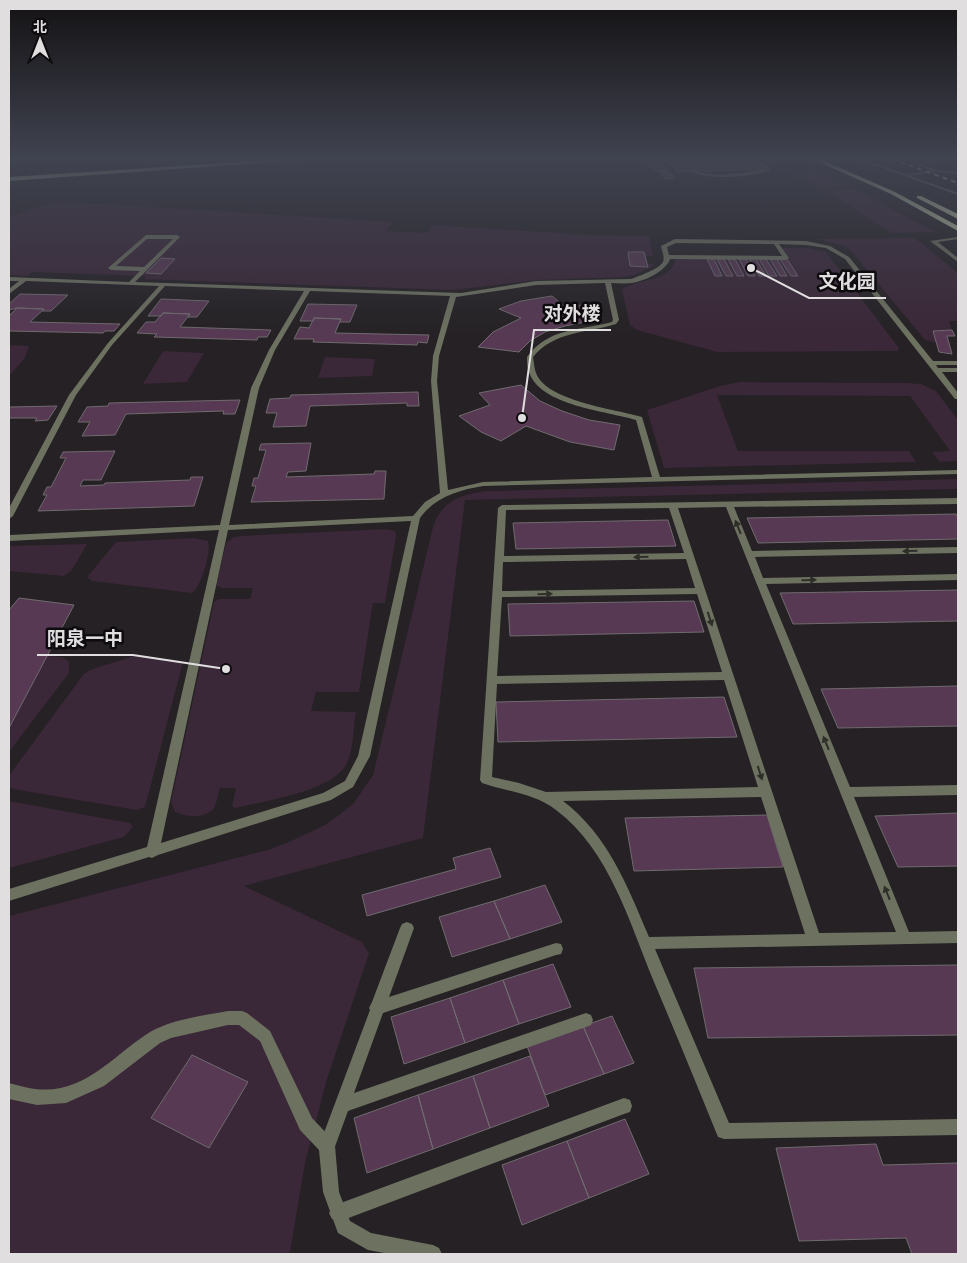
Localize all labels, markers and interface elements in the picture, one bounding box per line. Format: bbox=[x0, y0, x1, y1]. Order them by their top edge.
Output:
north arrow bbox=[15, 15, 65, 65]
text: 北 bbox=[33, 18, 47, 36]
callout: 文化园 bbox=[809, 264, 886, 298]
text: 文化园 bbox=[818, 269, 876, 293]
callout: 对外楼 bbox=[534, 296, 611, 330]
text: 对外楼 bbox=[543, 301, 601, 325]
one-way arrow bbox=[734, 520, 742, 534]
one-way arrow bbox=[901, 547, 917, 555]
one-way arrow bbox=[633, 553, 649, 561]
one-way arrow bbox=[801, 576, 817, 584]
one-way arrow bbox=[538, 589, 554, 597]
one-way arrow bbox=[707, 611, 714, 626]
callout: 阳泉一中 bbox=[37, 621, 133, 655]
text: 阳泉一中 bbox=[47, 626, 123, 650]
one-way arrow bbox=[821, 735, 829, 750]
one-way arrow bbox=[757, 766, 764, 781]
one-way arrow bbox=[883, 885, 891, 900]

